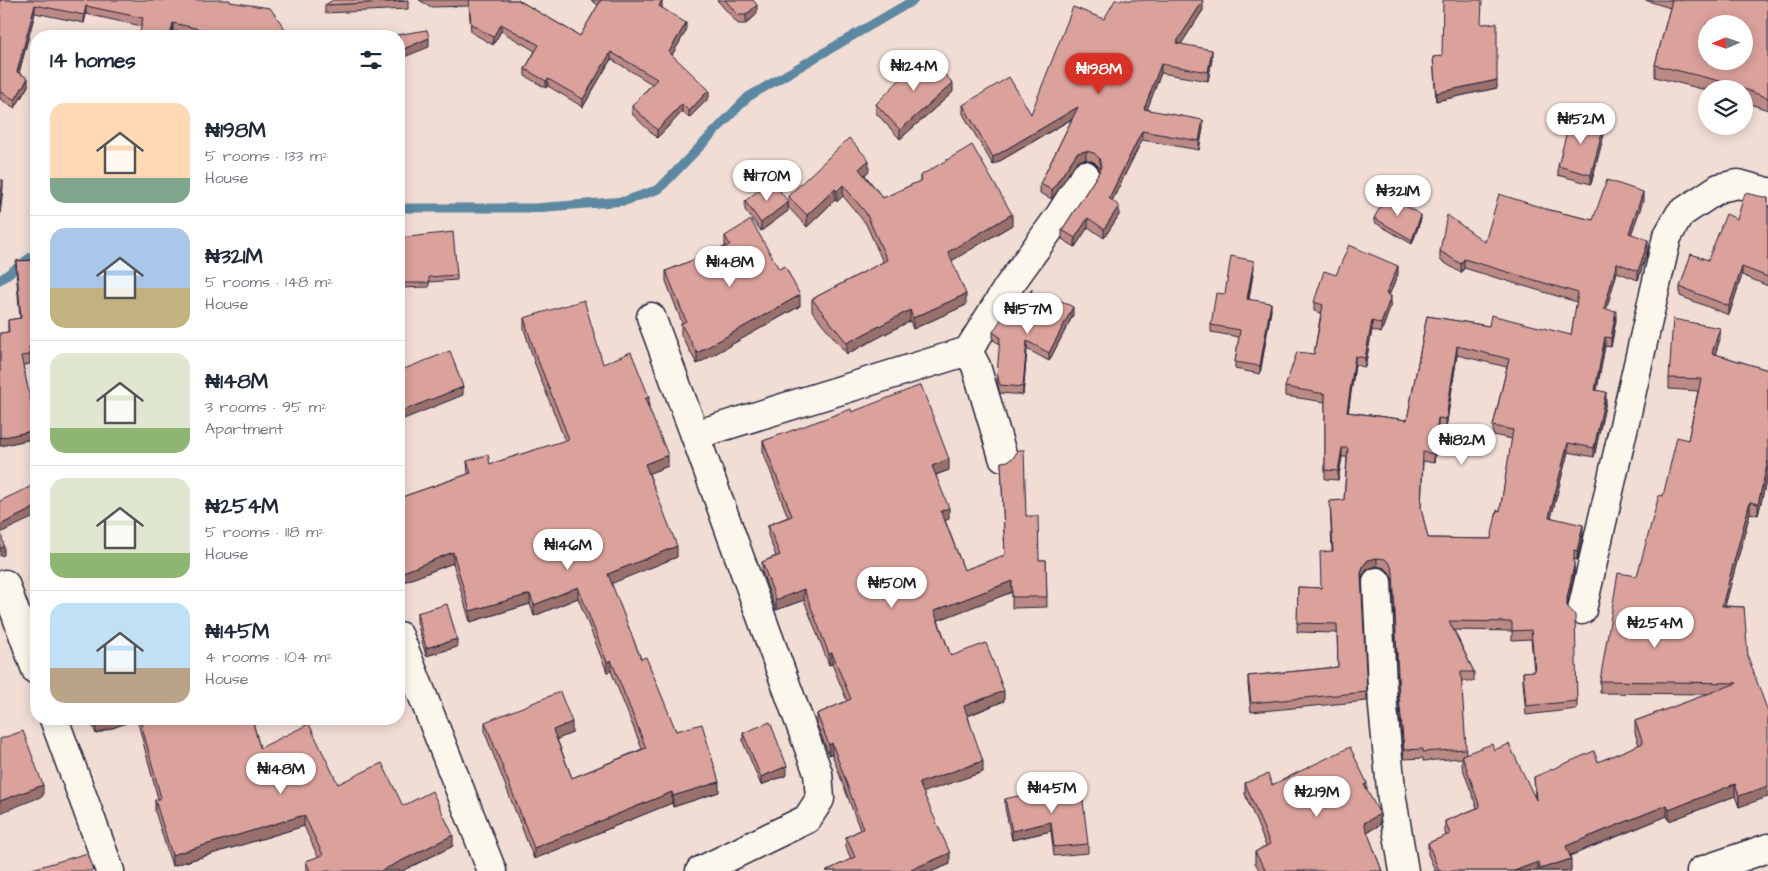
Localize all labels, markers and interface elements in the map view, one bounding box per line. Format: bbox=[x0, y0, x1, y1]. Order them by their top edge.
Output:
north arrow bbox=[1698, 15, 1752, 70]
map controls bbox=[1698, 15, 1753, 135]
text: 14 homes bbox=[50, 46, 136, 75]
icon: filters bbox=[357, 46, 385, 74]
pin: ₦124M bbox=[879, 49, 949, 92]
pin: ₦198M bbox=[1064, 52, 1134, 95]
text: ₦124M bbox=[891, 55, 937, 77]
text: ₦198M bbox=[1076, 58, 1122, 80]
button: layers bbox=[1698, 80, 1753, 135]
pin: ₦152M bbox=[1546, 102, 1616, 145]
text: ₦152M bbox=[1557, 108, 1605, 130]
text: ₦198M bbox=[205, 116, 266, 145]
icon: home bbox=[90, 123, 150, 183]
text: 5 rooms · 133 m² bbox=[205, 145, 328, 167]
pin: ₦170M bbox=[732, 160, 802, 202]
text: ₦170M bbox=[744, 165, 790, 187]
text: House bbox=[205, 167, 249, 189]
pin: ₦321M bbox=[1363, 174, 1433, 217]
text: ₦321M bbox=[1376, 180, 1420, 202]
text: ₦321M bbox=[205, 242, 263, 271]
pin: ₦148M bbox=[695, 246, 765, 288]
icon: home bbox=[90, 248, 150, 308]
text: ₦148M bbox=[706, 251, 754, 273]
text: 5 rooms · 148 m² bbox=[205, 271, 333, 293]
pin: ₦157M bbox=[993, 292, 1063, 335]
text: House bbox=[205, 293, 249, 315]
text: ₦157M bbox=[1004, 298, 1052, 320]
text: ₦148M bbox=[205, 367, 268, 396]
icon: home bbox=[90, 373, 150, 433]
text: 3 rooms · 95 m² bbox=[205, 396, 327, 418]
text: Apartment bbox=[205, 418, 283, 440]
pin: ₦182M bbox=[1427, 424, 1497, 466]
text: ₦182M bbox=[1439, 429, 1485, 451]
text: ₦254M bbox=[205, 492, 279, 521]
icon: home bbox=[90, 498, 150, 558]
text: 5 rooms · 118 m² bbox=[205, 521, 324, 543]
pin: ₦146M bbox=[533, 528, 603, 571]
text: ₦146M bbox=[544, 534, 592, 556]
text: House bbox=[205, 543, 249, 565]
pin: ₦150M bbox=[857, 566, 927, 609]
text: ₦150M bbox=[868, 572, 916, 594]
pin: ₦254M bbox=[1620, 606, 1690, 649]
text: ₦254M bbox=[1627, 612, 1683, 634]
text: ₦145M bbox=[205, 617, 269, 646]
icon: home bbox=[90, 623, 150, 683]
text: 4 rooms · 104 m² bbox=[205, 646, 333, 668]
text: House bbox=[205, 668, 249, 690]
pin: ₦148M bbox=[246, 752, 316, 795]
text: ₦148M bbox=[257, 758, 305, 780]
pin: ₦145M bbox=[1017, 772, 1087, 814]
pin: ₦219M bbox=[1282, 776, 1352, 818]
text: ₦145M bbox=[1027, 777, 1077, 799]
text: ₦219M bbox=[1294, 781, 1340, 803]

